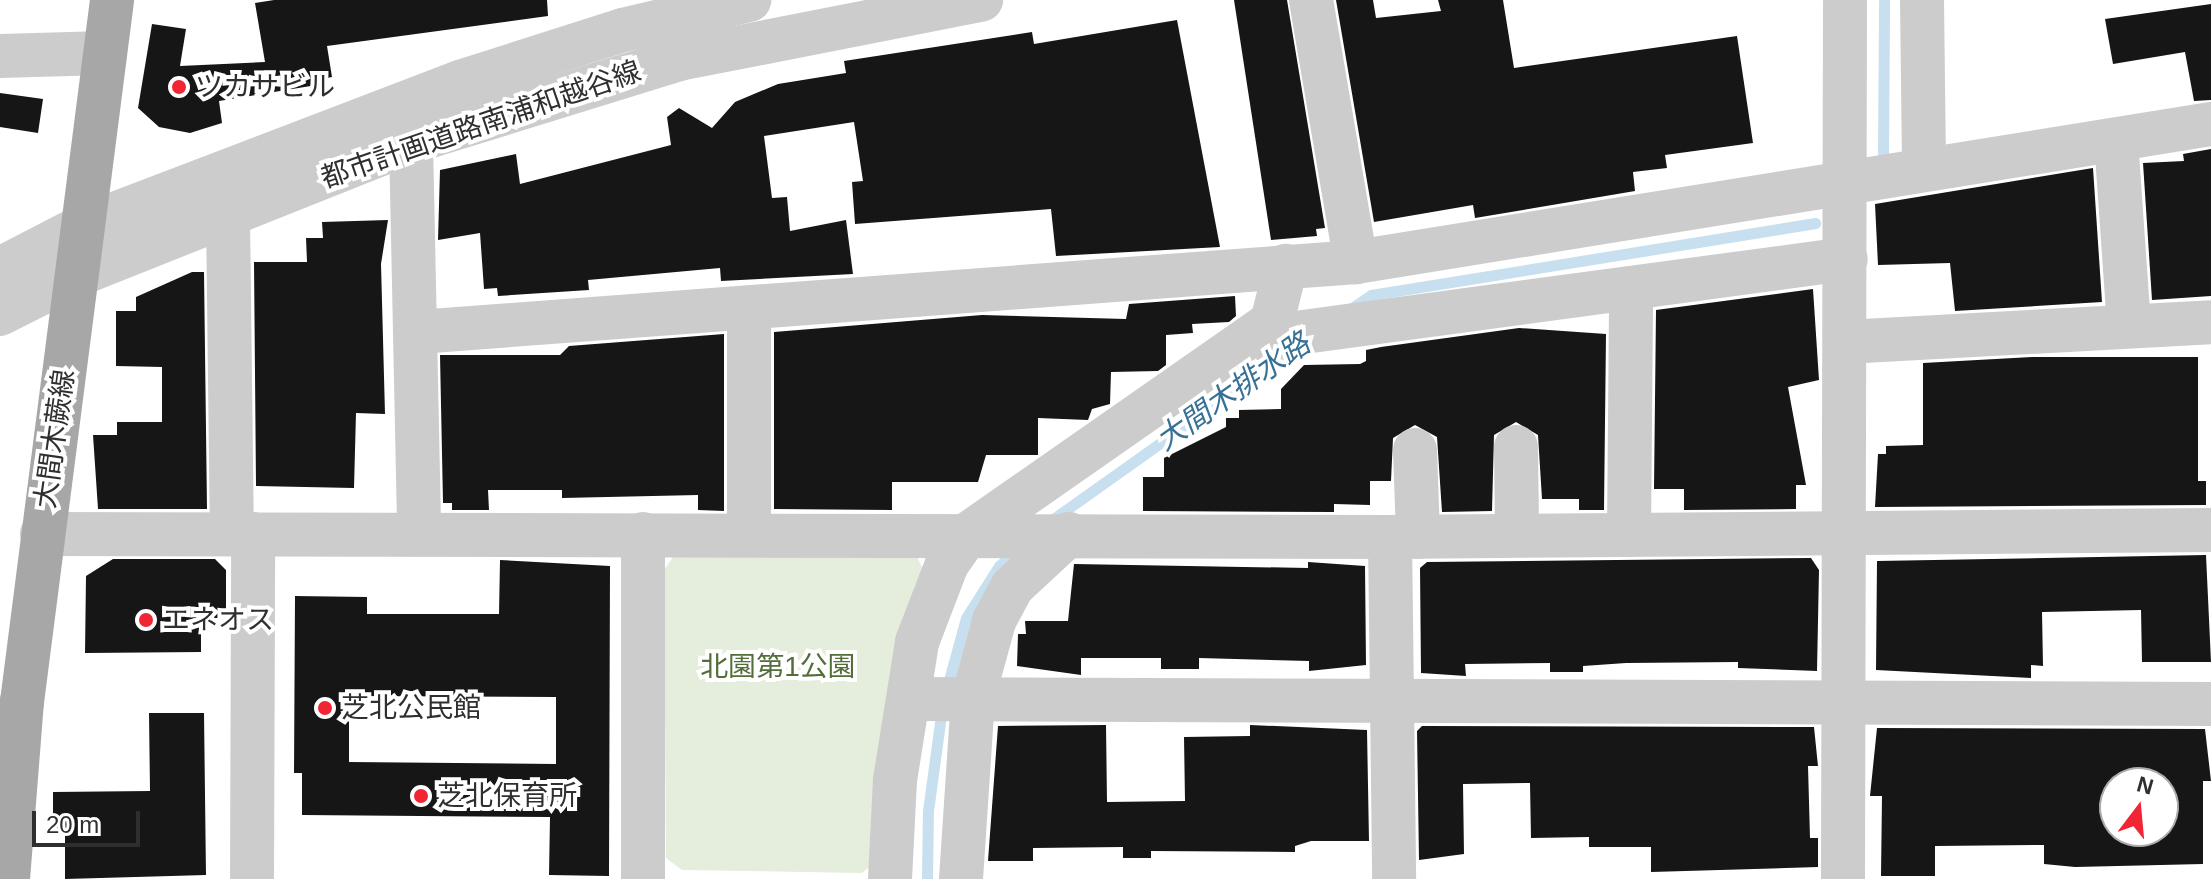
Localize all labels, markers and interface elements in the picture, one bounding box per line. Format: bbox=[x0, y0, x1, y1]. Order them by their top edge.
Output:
street label: 都市計画道路南浦和越谷線 bbox=[317, 54, 645, 196]
place label: ツカサビル bbox=[195, 70, 335, 104]
marker: ツカサビル bbox=[170, 78, 188, 96]
water label: 大間木排水路 bbox=[1149, 326, 1317, 458]
street label: 大間木蕨線 bbox=[29, 367, 81, 511]
place label: エネオス bbox=[162, 603, 274, 637]
marker: エネオス bbox=[137, 611, 155, 629]
park label: 北園第1公園 bbox=[700, 650, 856, 684]
place label: 芝北公民館 bbox=[341, 691, 481, 725]
marker: 芝北公民館 bbox=[316, 699, 334, 717]
north arrow bbox=[2099, 767, 2179, 847]
text: N bbox=[2134, 771, 2156, 800]
place label: 芝北保育所 bbox=[437, 779, 577, 813]
marker: 芝北保育所 bbox=[412, 787, 430, 805]
scale bar bbox=[36, 795, 144, 845]
text: 20 m bbox=[46, 811, 99, 838]

